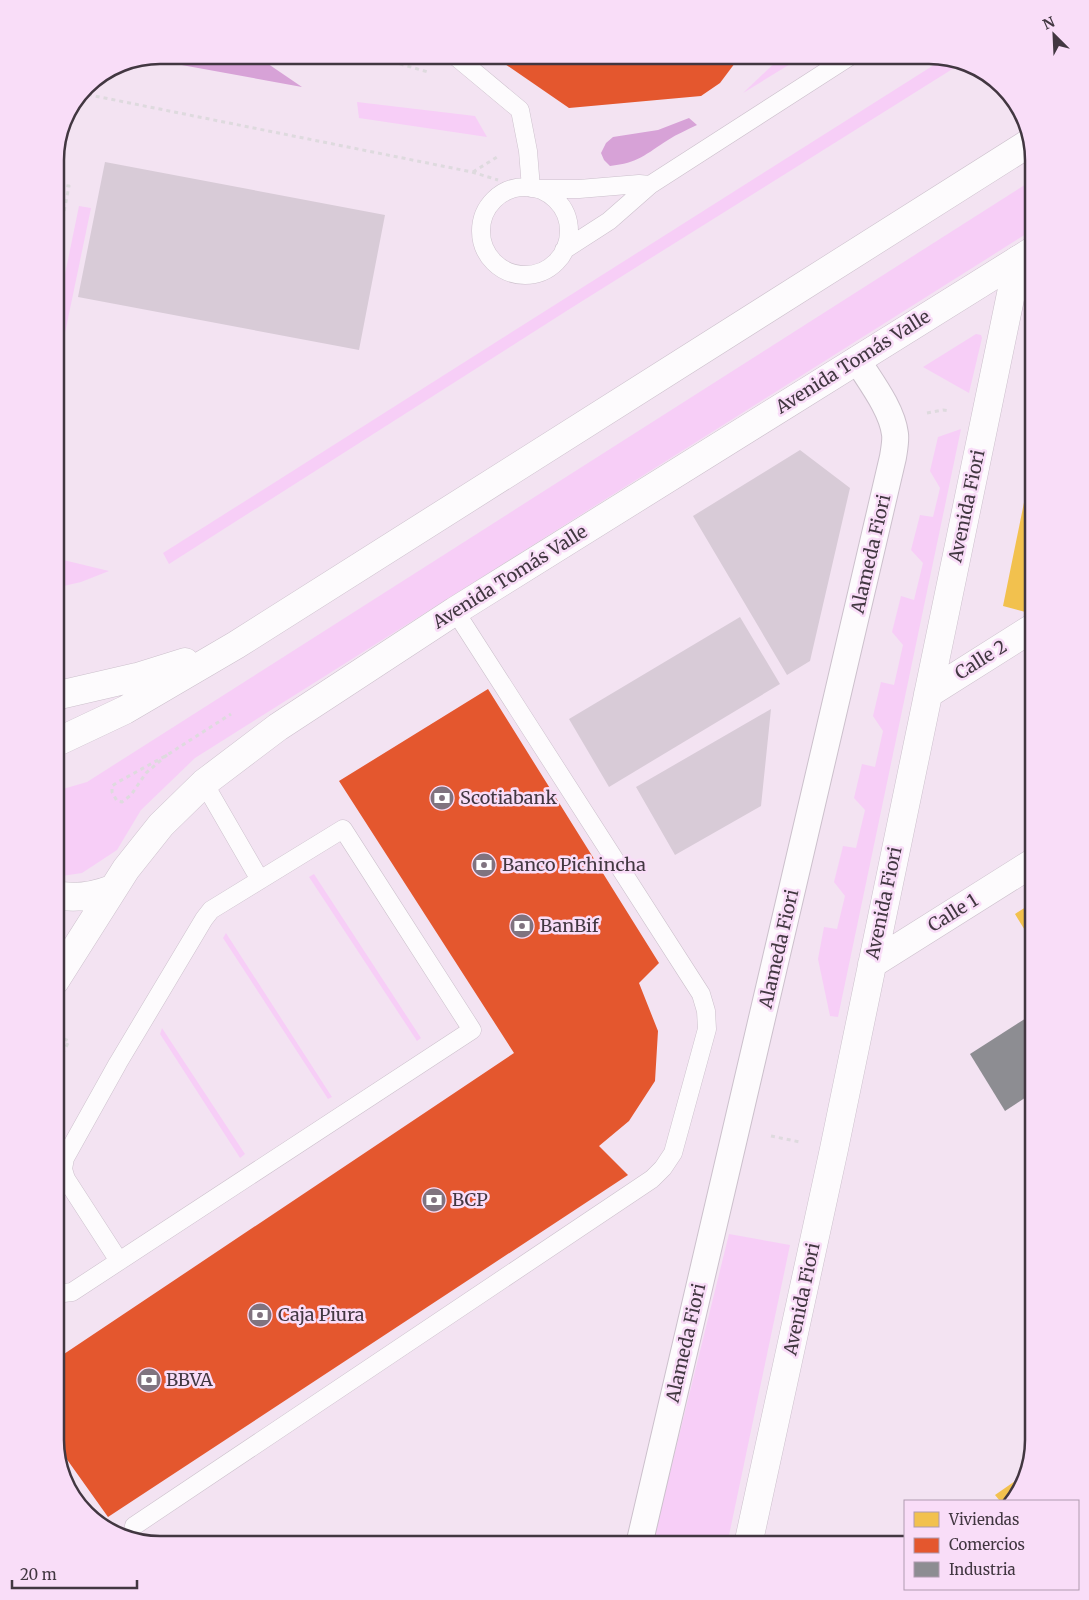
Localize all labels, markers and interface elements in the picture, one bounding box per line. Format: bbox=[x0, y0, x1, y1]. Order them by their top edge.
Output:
north arrow bbox=[1029, 10, 1079, 60]
text: N bbox=[1040, 13, 1057, 34]
street label: Avenida Tomás Valle bbox=[770, 305, 934, 419]
street label: Avenida Fiori bbox=[943, 447, 990, 565]
street label: Alameda Fiori bbox=[845, 492, 895, 617]
street label: Avenida Tomás Valle bbox=[427, 520, 591, 634]
street label: Calle 2 bbox=[950, 635, 1011, 684]
bank icon: Scotiabank bbox=[429, 785, 455, 811]
place label: Scotiabank bbox=[460, 786, 557, 809]
street label: Avenida Fiori bbox=[860, 844, 907, 962]
bank icon: Banco Pichincha bbox=[471, 852, 497, 878]
place label: Banco Pichincha bbox=[502, 853, 646, 876]
street label: Alameda Fiori bbox=[753, 887, 803, 1012]
street label: Calle 1 bbox=[923, 888, 982, 937]
bank icon: BanBif bbox=[509, 913, 535, 939]
place label: BanBif bbox=[540, 914, 600, 937]
bank icon: BCP bbox=[421, 1187, 447, 1213]
place label: BCP bbox=[452, 1188, 488, 1211]
street label: Avenida Fiori bbox=[778, 1240, 825, 1358]
street label: Alameda Fiori bbox=[660, 1281, 710, 1406]
bank icon: Caja Piura bbox=[247, 1302, 273, 1328]
place label: Caja Piura bbox=[278, 1303, 365, 1326]
bank icon: BBVA bbox=[136, 1367, 162, 1393]
place label: BBVA bbox=[166, 1368, 213, 1391]
legend bbox=[904, 1500, 1079, 1590]
text: Viviendas bbox=[948, 1510, 1019, 1529]
text: Comercios bbox=[949, 1535, 1025, 1554]
scale bar bbox=[12, 1558, 138, 1590]
text: Industria bbox=[949, 1560, 1016, 1579]
text: 20 m bbox=[20, 1565, 57, 1584]

